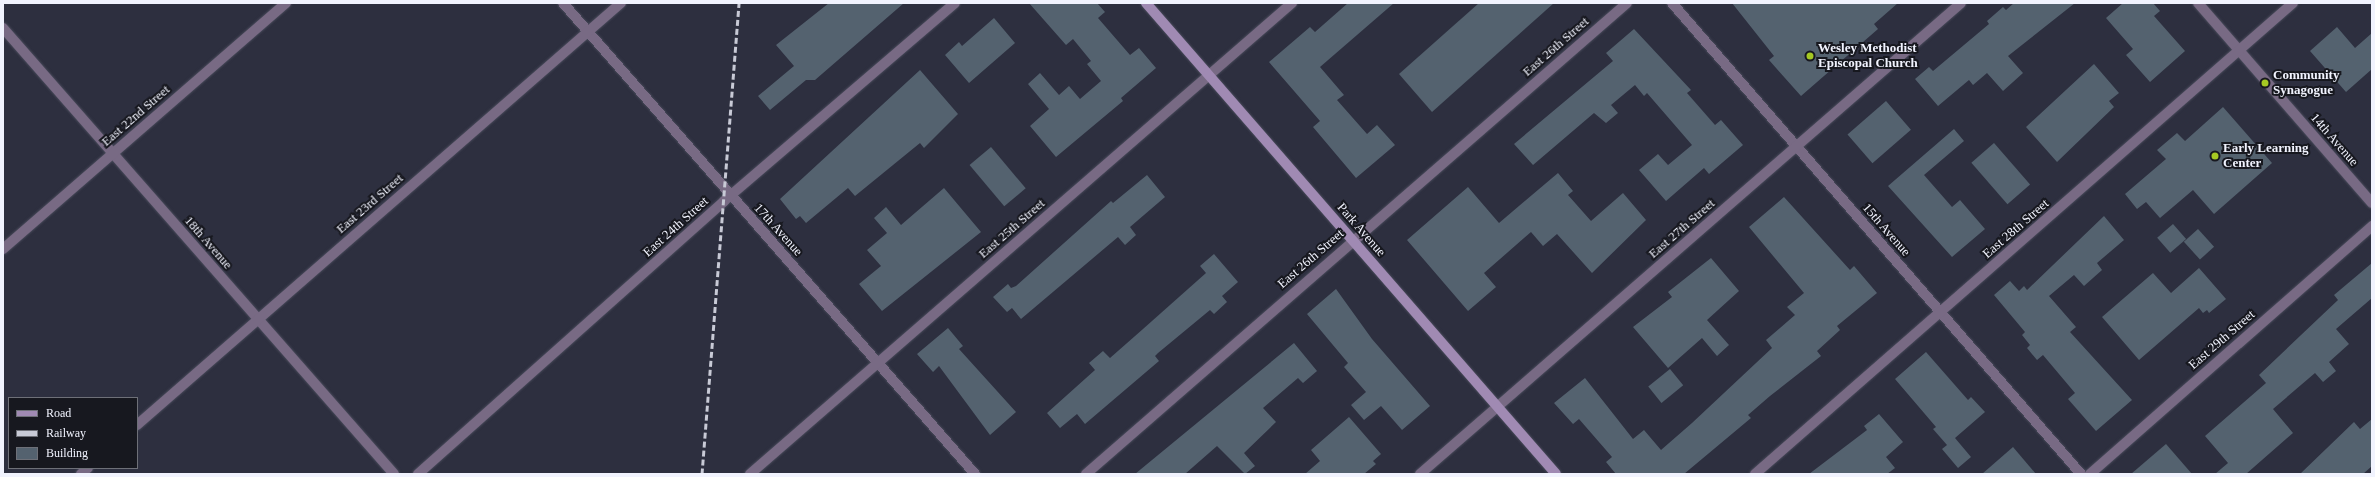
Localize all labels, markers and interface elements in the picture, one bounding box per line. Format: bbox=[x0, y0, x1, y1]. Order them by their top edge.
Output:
street label: East 26th Street bbox=[1520, 14, 1592, 80]
place label: Wesley Methodist Episcopal Church bbox=[1818, 41, 1918, 72]
marker: Wesley Methodist Episcopal Church bbox=[1805, 51, 1815, 61]
place label: Community Synagogue bbox=[2273, 68, 2339, 99]
marker: Community Synagogue bbox=[2260, 78, 2270, 88]
street label: East 22nd Street bbox=[99, 82, 173, 150]
street label: 14th Avenue bbox=[2307, 110, 2361, 170]
place label: Early Learning Center bbox=[2223, 141, 2309, 172]
marker: Early Learning Center bbox=[2210, 151, 2220, 161]
street label: East 23rd Street bbox=[334, 171, 406, 237]
street label: East 24th Street bbox=[640, 194, 712, 260]
street label: East 25th Street bbox=[976, 196, 1048, 262]
street label: East 27th Street bbox=[1646, 196, 1718, 262]
street label: East 28th Street bbox=[1980, 196, 2052, 262]
street label: 17th Avenue bbox=[750, 200, 806, 260]
street label: Park Avenue bbox=[1333, 200, 1389, 260]
street label: 15th Avenue bbox=[1859, 200, 1913, 260]
street label: 18th Avenue bbox=[181, 213, 235, 273]
street label: East 26th Street bbox=[1275, 226, 1347, 292]
street label: East 29th Street bbox=[2186, 307, 2258, 373]
legend bbox=[8, 397, 138, 469]
text: Road bbox=[46, 406, 71, 420]
text: Railway bbox=[46, 426, 86, 440]
text: Building bbox=[46, 446, 88, 460]

